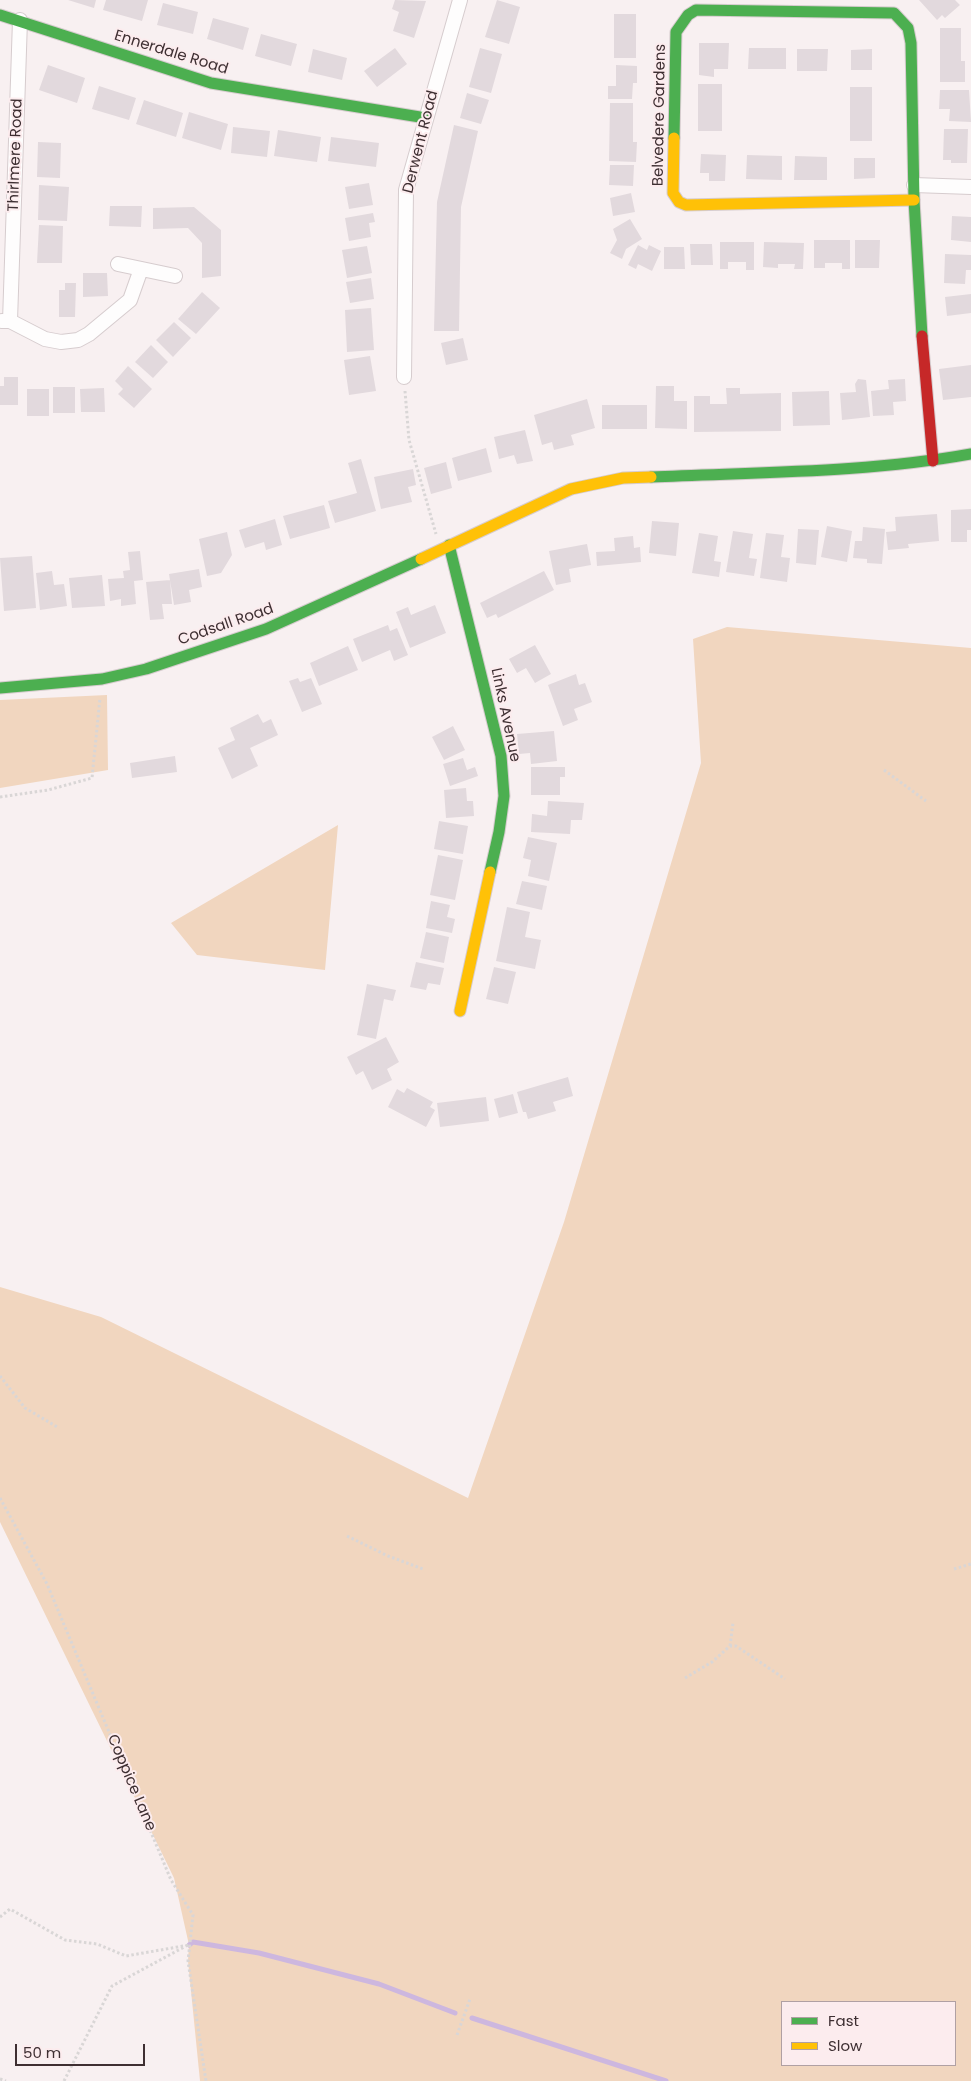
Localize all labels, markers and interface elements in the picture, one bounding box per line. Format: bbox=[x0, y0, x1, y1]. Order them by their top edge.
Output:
street label: Ennerdale Road bbox=[112, 27, 230, 79]
street label: Belvedere Gardens bbox=[650, 44, 670, 186]
street label: Derwent Road bbox=[400, 89, 442, 195]
street label: Thirlmere Road bbox=[5, 98, 27, 212]
street label: Codsall Road bbox=[176, 600, 276, 650]
street label: Links Avenue bbox=[486, 666, 524, 764]
street label: Coppice Lane bbox=[103, 1732, 159, 1834]
legend bbox=[781, 2001, 956, 2066]
text: Fast bbox=[828, 2010, 859, 2031]
scale bar bbox=[18, 2034, 148, 2066]
text: Slow bbox=[828, 2035, 862, 2056]
text: 50 m bbox=[23, 2042, 61, 2063]

